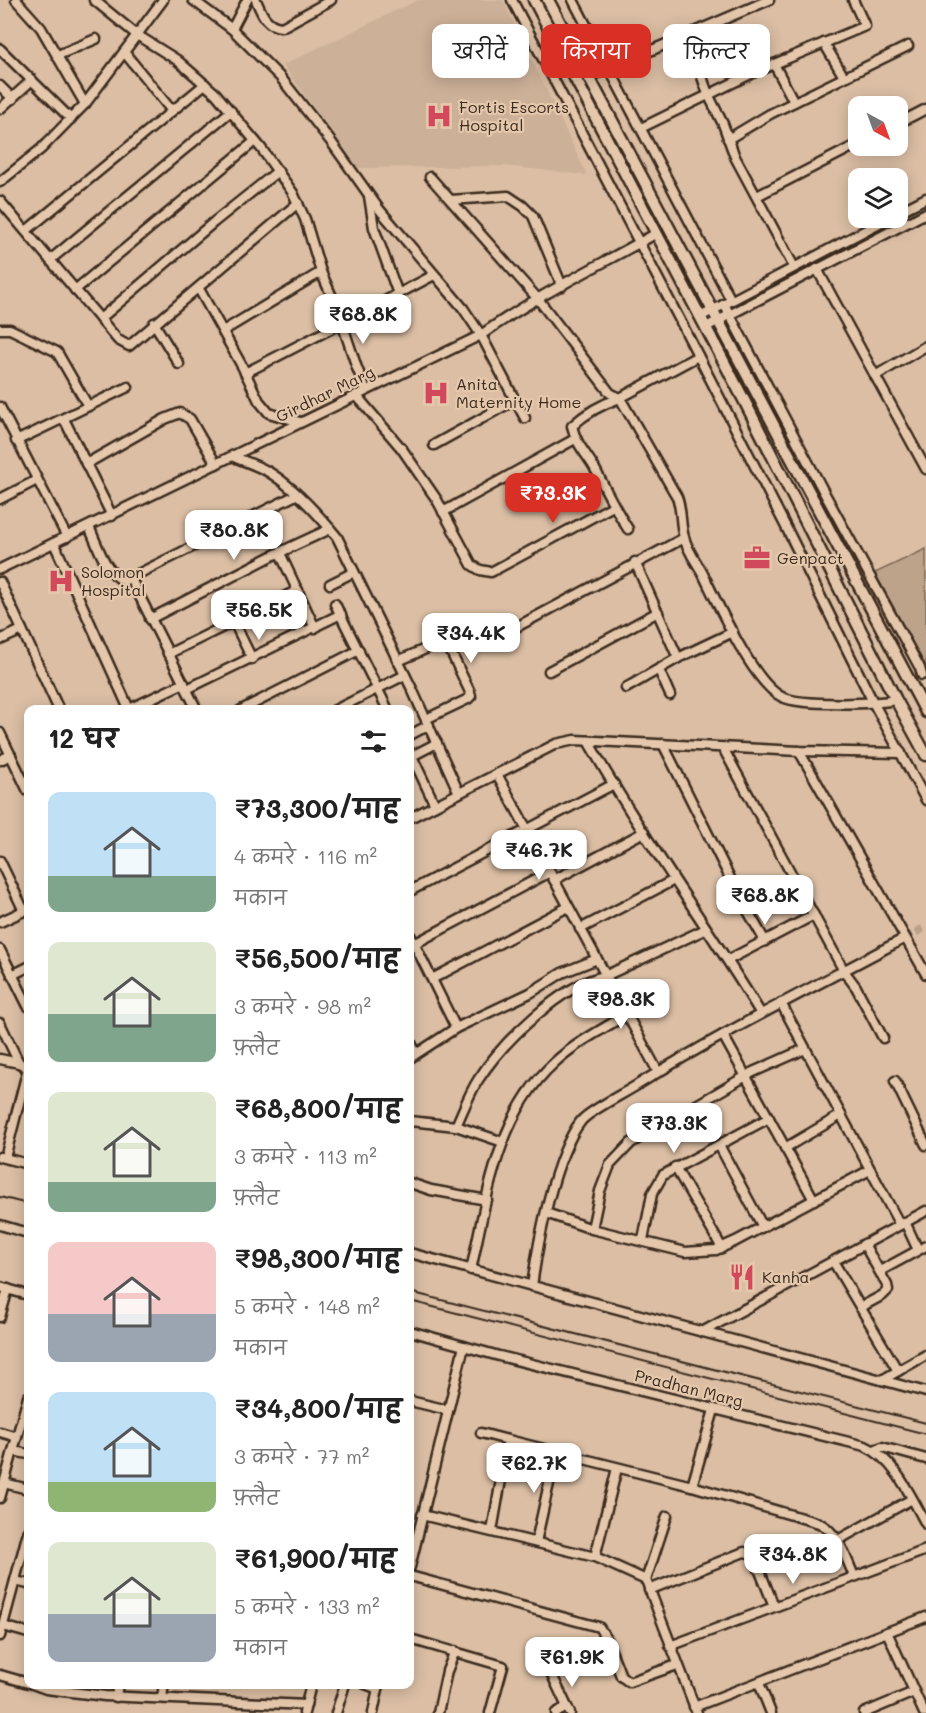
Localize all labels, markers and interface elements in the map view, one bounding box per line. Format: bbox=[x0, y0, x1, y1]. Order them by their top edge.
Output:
chip: खरीदें bbox=[432, 24, 529, 78]
chip: किराया bbox=[541, 24, 651, 78]
chip: फ़िल्टर bbox=[663, 24, 770, 78]
place label: Fortis Escorts Hospital bbox=[459, 96, 569, 135]
north arrow bbox=[848, 96, 908, 156]
map controls bbox=[848, 96, 908, 228]
hospital icon: Fortis Escorts Hospital bbox=[424, 101, 454, 131]
button: layers bbox=[848, 168, 908, 228]
pin: ₹68.8K bbox=[314, 294, 412, 345]
text: ₹68.8K bbox=[328, 300, 398, 326]
street label: Girdhar Marg bbox=[272, 361, 378, 426]
place label: Anita Maternity Home bbox=[456, 373, 582, 412]
hospital icon: Anita Maternity Home bbox=[421, 378, 451, 408]
pin: ₹73.3K bbox=[504, 473, 602, 524]
text: ₹73.3K bbox=[519, 479, 587, 505]
pin: ₹80.8K bbox=[185, 510, 283, 561]
text: ₹80.8K bbox=[199, 516, 269, 542]
office icon: Genpact bbox=[742, 543, 772, 573]
place label: Genpact bbox=[777, 547, 844, 568]
place label: Solomon Hospital bbox=[81, 561, 145, 600]
hospital icon: Solomon Hospital bbox=[46, 566, 76, 596]
pin: ₹56.5K bbox=[210, 590, 308, 641]
text: ₹56.5K bbox=[225, 596, 293, 622]
pin: ₹34.4K bbox=[422, 613, 520, 664]
text: ₹34.4K bbox=[436, 619, 506, 645]
text: 12 घर bbox=[48, 721, 118, 755]
icon: filters bbox=[357, 725, 390, 758]
text: ₹73,300/माह bbox=[234, 791, 399, 825]
icon: home bbox=[96, 816, 168, 888]
pin: ₹46.7K bbox=[490, 830, 588, 881]
text: ₹46.7K bbox=[505, 836, 573, 862]
text: 4 कमरे · 116 m² bbox=[234, 843, 377, 869]
pin: ₹68.8K bbox=[716, 875, 814, 926]
text: ₹68.8K bbox=[730, 881, 800, 907]
text: मकान bbox=[234, 884, 287, 910]
text: ₹56,500/माह bbox=[234, 941, 400, 975]
icon: home bbox=[96, 966, 168, 1038]
pin: ₹98.3K bbox=[572, 979, 670, 1030]
text: ₹98.3K bbox=[587, 985, 655, 1011]
text: 3 कमरे · 98 m² bbox=[234, 993, 371, 1019]
text: फ़्लैट bbox=[234, 1034, 280, 1060]
text: ₹68,800/माह bbox=[234, 1091, 402, 1125]
pin: ₹73.3K bbox=[625, 1103, 723, 1154]
text: ₹73.3K bbox=[640, 1109, 708, 1135]
icon: home bbox=[96, 1116, 168, 1188]
text: 3 कमरे · 113 m² bbox=[234, 1143, 377, 1169]
text: फ़्लैट bbox=[234, 1184, 280, 1210]
text: ₹98,300/माह bbox=[234, 1241, 401, 1275]
restaurant icon: Kanha bbox=[727, 1262, 757, 1292]
icon: home bbox=[96, 1266, 168, 1338]
place label: Kanha bbox=[762, 1266, 810, 1287]
text: 5 कमरे · 148 m² bbox=[234, 1293, 380, 1319]
text: मकान bbox=[234, 1334, 287, 1360]
street label: Pradhan Marg bbox=[633, 1364, 745, 1411]
text: ₹34,800/माह bbox=[234, 1391, 402, 1425]
icon: home bbox=[96, 1416, 168, 1488]
text: 3 कमरे · 77 m² bbox=[234, 1443, 369, 1469]
pin: ₹62.7K bbox=[485, 1443, 583, 1494]
text: ₹62.7K bbox=[501, 1449, 567, 1475]
text: फ़्लैट bbox=[234, 1484, 280, 1510]
pin: ₹34.8K bbox=[744, 1534, 842, 1585]
text: ₹34.8K bbox=[758, 1540, 828, 1566]
text: ₹61,900/माह bbox=[234, 1541, 396, 1575]
icon: home bbox=[96, 1566, 168, 1638]
text: 5 कमरे · 133 m² bbox=[234, 1593, 379, 1619]
text: मकान bbox=[234, 1634, 287, 1660]
pin: ₹61.9K bbox=[523, 1637, 621, 1688]
text: ₹61.9K bbox=[539, 1643, 605, 1669]

